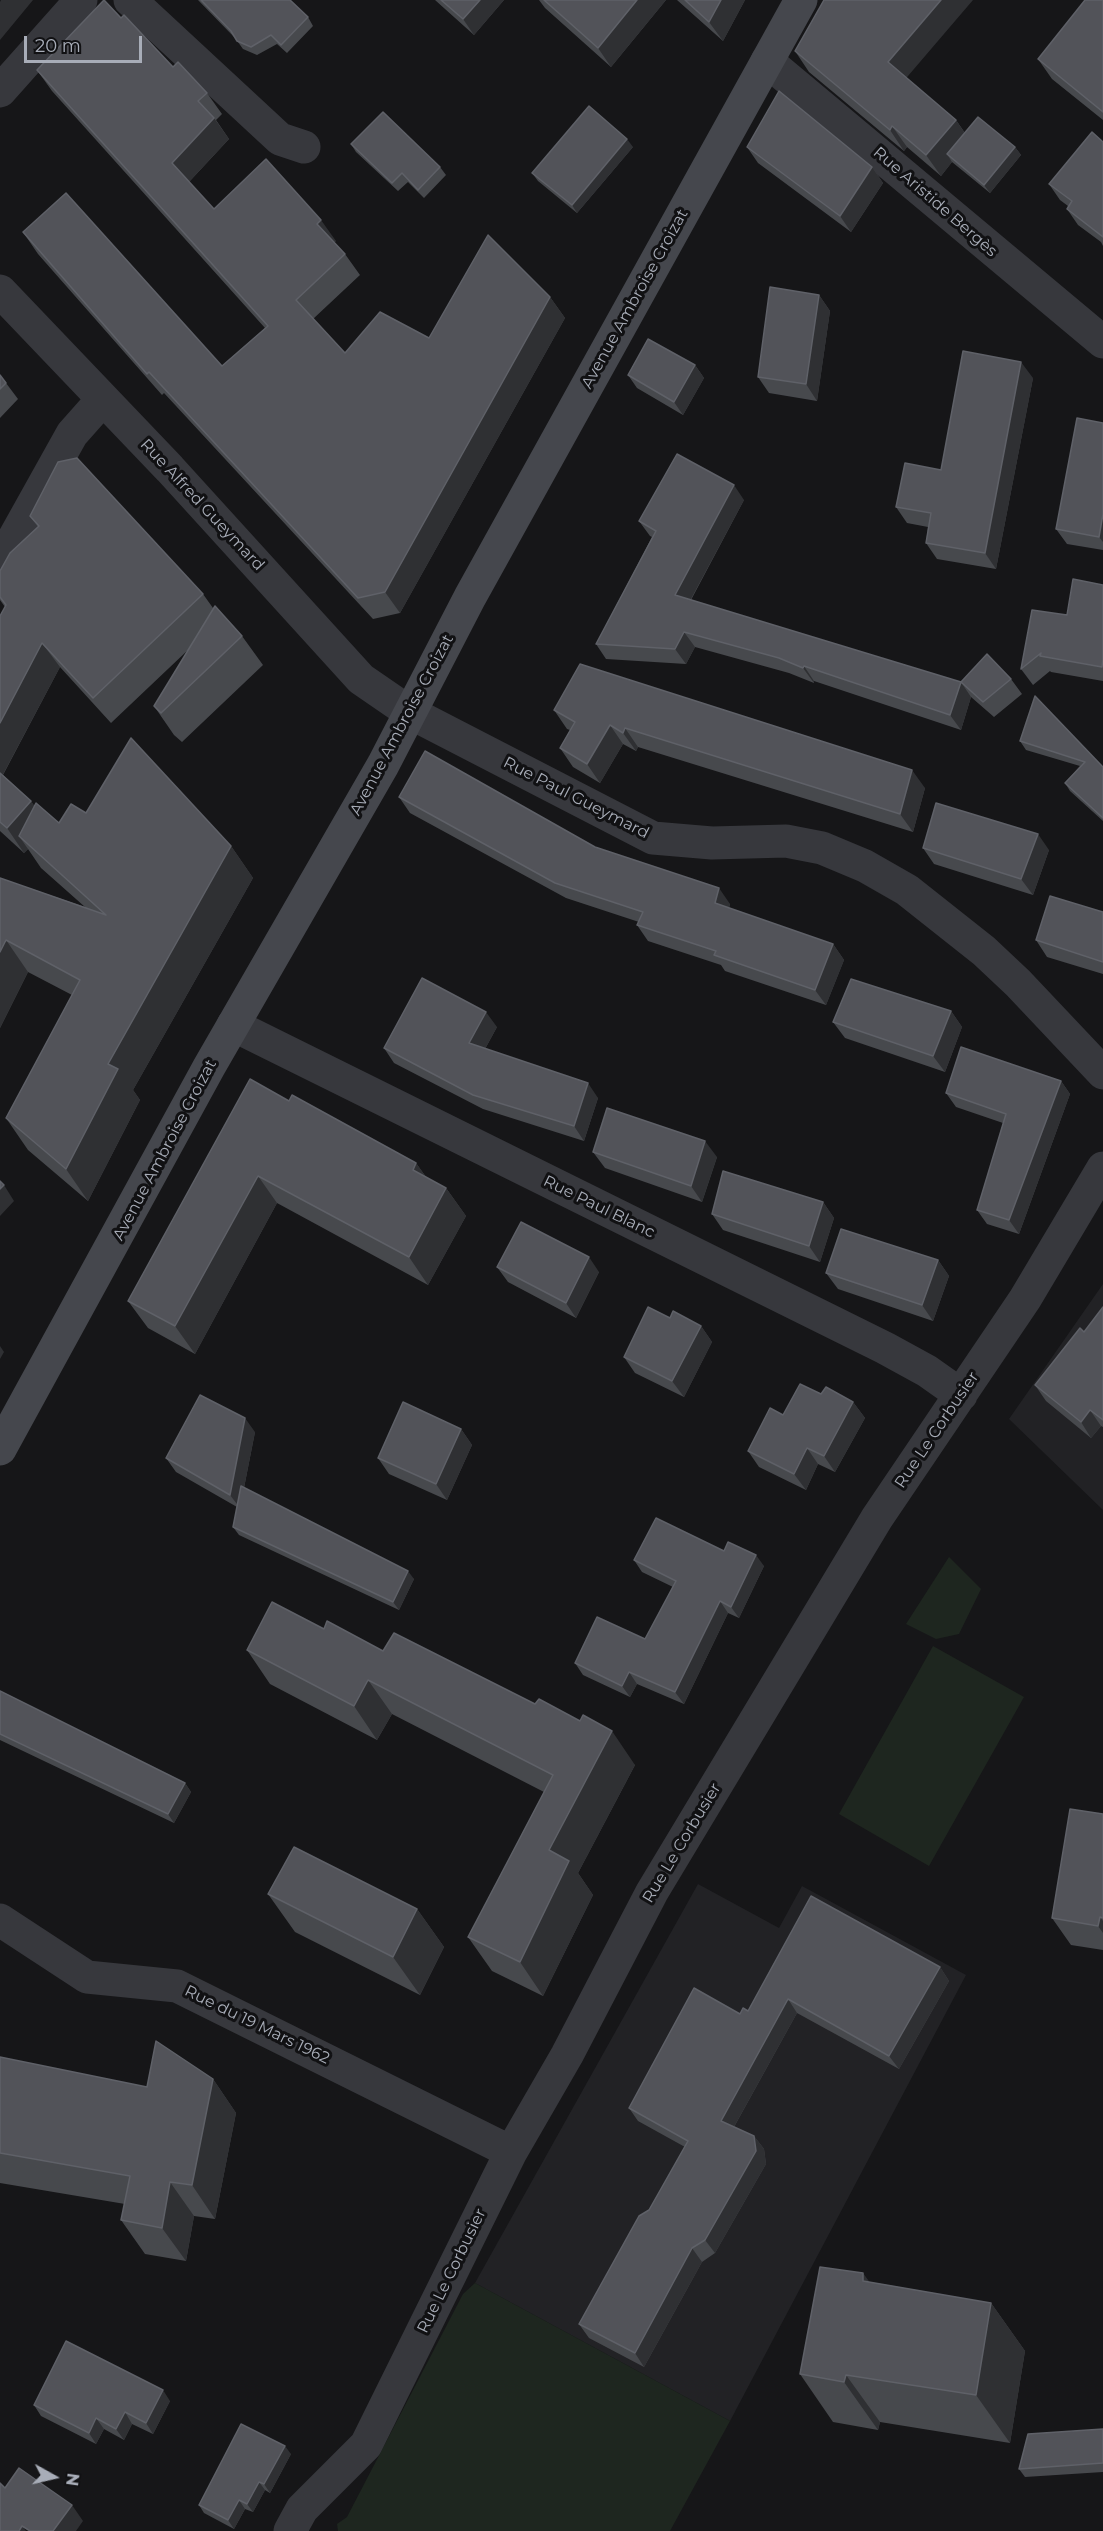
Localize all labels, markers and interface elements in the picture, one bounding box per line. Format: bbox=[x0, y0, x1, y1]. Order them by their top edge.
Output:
scale bar bbox=[27, 24, 146, 62]
text: 20 m bbox=[35, 35, 81, 57]
street label: Rue Aristide Bergès bbox=[869, 143, 1001, 261]
street label: Avenue Ambroise Croizat bbox=[578, 206, 692, 392]
street label: Rue Alfred Gueymard bbox=[136, 435, 268, 575]
street label: Avenue Ambroise Croizat bbox=[346, 631, 458, 819]
street label: Rue Paul Gueymard bbox=[500, 753, 652, 843]
street label: Avenue Ambroise Croizat bbox=[109, 1056, 221, 1244]
street label: Rue Paul Blanc bbox=[540, 1172, 658, 1242]
street label: Rue Le Corbusier bbox=[891, 1368, 983, 1492]
street label: Rue Le Corbusier bbox=[639, 1780, 725, 1906]
street label: Rue du 19 Mars 1962 bbox=[181, 1981, 333, 2069]
street label: Rue Le Corbusier bbox=[413, 2205, 491, 2337]
north arrow bbox=[24, 2447, 84, 2507]
text: N bbox=[62, 2472, 83, 2487]

